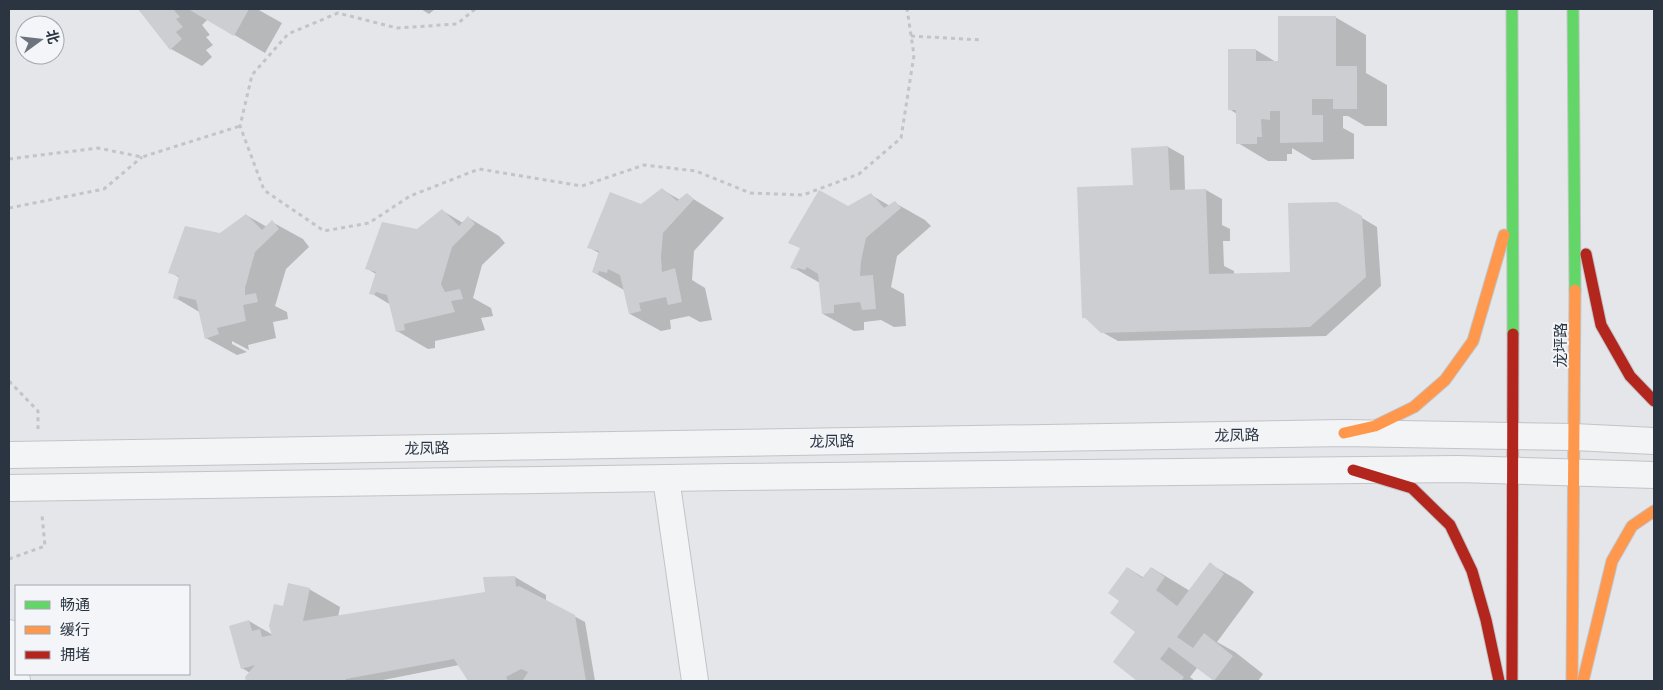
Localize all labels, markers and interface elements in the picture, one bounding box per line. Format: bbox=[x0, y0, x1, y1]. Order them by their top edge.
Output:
north arrow bbox=[15, 15, 65, 65]
text: 北 bbox=[41, 27, 64, 46]
street label: 龙坪路 bbox=[1550, 322, 1571, 368]
street label: 龙凤路 bbox=[1214, 424, 1260, 446]
street label: 龙凤路 bbox=[809, 430, 855, 452]
street label: 龙凤路 bbox=[404, 437, 450, 459]
legend bbox=[15, 585, 190, 675]
text: 畅通 bbox=[60, 594, 90, 615]
text: 缓行 bbox=[60, 619, 90, 640]
text: 拥堵 bbox=[60, 644, 90, 665]

